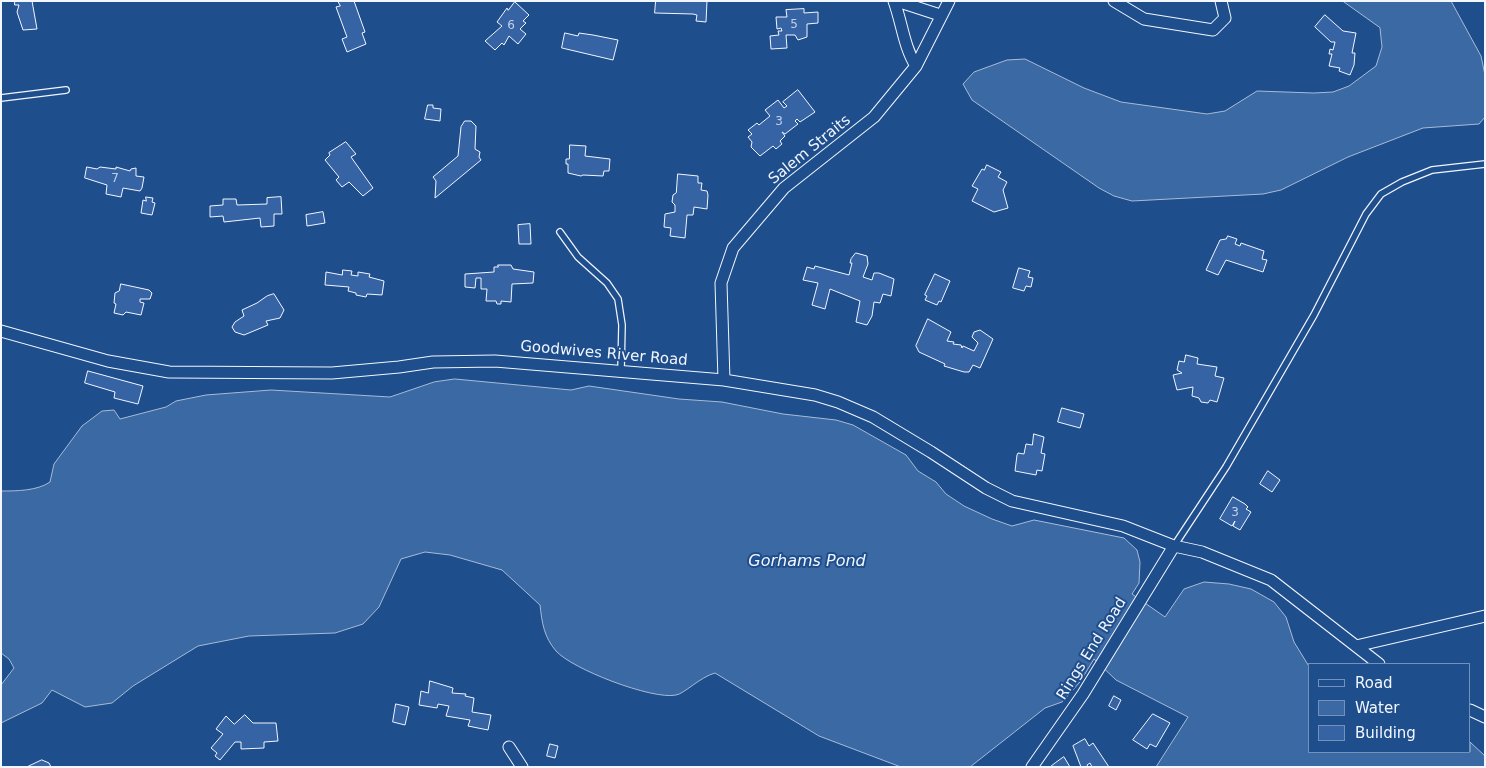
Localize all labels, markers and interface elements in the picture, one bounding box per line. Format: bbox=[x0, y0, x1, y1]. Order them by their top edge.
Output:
house number: 5 bbox=[790, 18, 798, 32]
house number: 6 bbox=[507, 19, 515, 33]
street label: Salem Straits bbox=[765, 112, 855, 188]
house number: 3 bbox=[775, 115, 783, 129]
house number: 7 bbox=[111, 172, 119, 186]
street label: Goodwives River Road bbox=[520, 338, 688, 370]
house number: 3 bbox=[1231, 506, 1239, 520]
water label: Gorhams Pond bbox=[748, 552, 866, 572]
street label: Rings End Road bbox=[1053, 595, 1131, 703]
legend bbox=[1308, 663, 1471, 753]
text: Road bbox=[1355, 674, 1393, 692]
text: Water bbox=[1355, 699, 1399, 717]
text: Building bbox=[1355, 724, 1416, 742]

